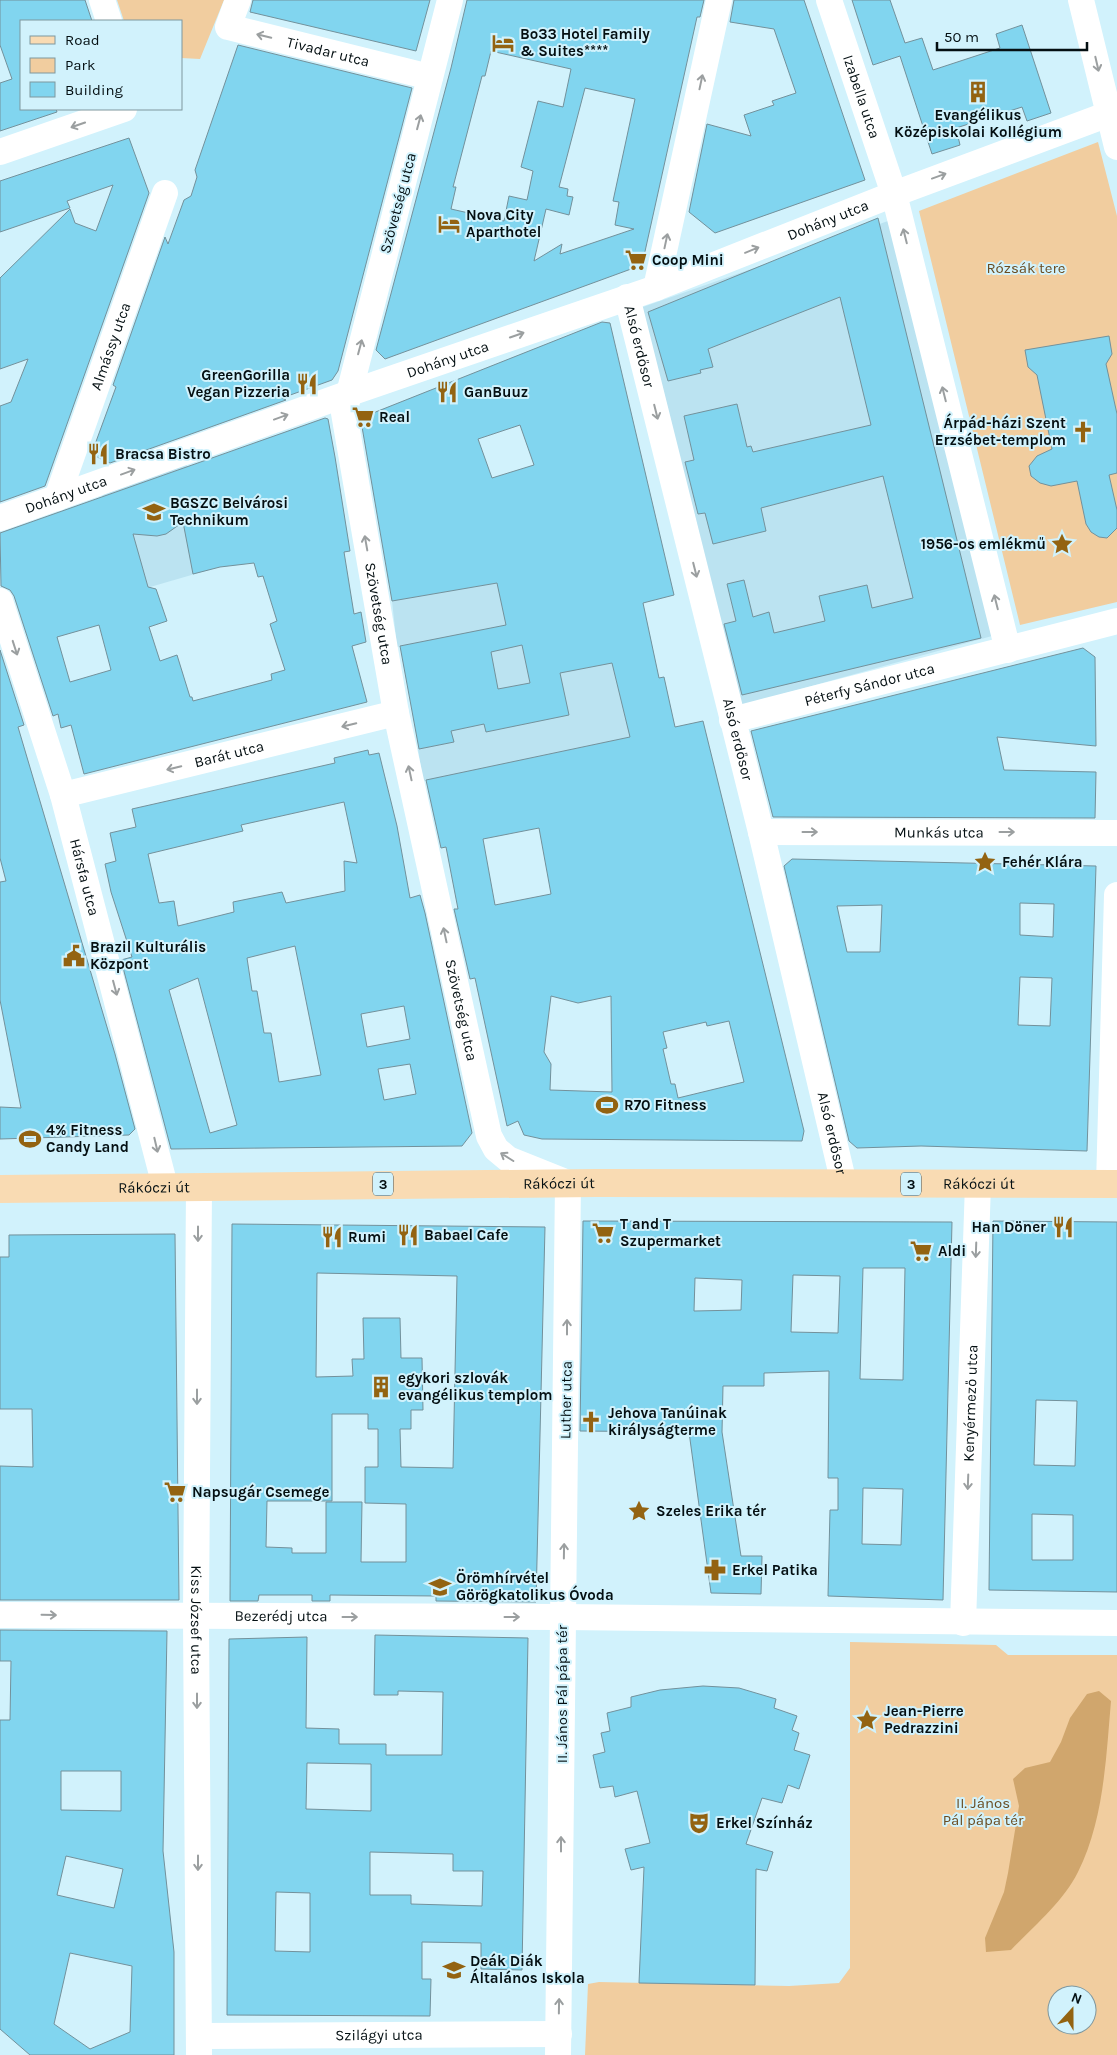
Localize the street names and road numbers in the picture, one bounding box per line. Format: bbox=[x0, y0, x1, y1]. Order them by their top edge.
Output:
street label: Tivadar utca bbox=[285, 33, 371, 71]
street label: Izabella utca bbox=[839, 53, 884, 141]
street label: Szövetség utca bbox=[376, 151, 420, 255]
street label: Dohány utca bbox=[785, 196, 871, 244]
street label: Almássy utca bbox=[87, 300, 135, 393]
street label: Alsó erdősor bbox=[620, 303, 658, 390]
street label: Dohány utca bbox=[404, 337, 491, 382]
street label: Dohány utca bbox=[22, 472, 109, 517]
street label: Szövetség utca bbox=[361, 561, 396, 666]
street label: Péterfy Sándor utca bbox=[803, 659, 937, 710]
street label: Alsó erdősor bbox=[719, 696, 757, 783]
street label: Barát utca bbox=[192, 737, 266, 771]
street label: Munkás utca bbox=[894, 823, 984, 842]
street label: Hársfa utca bbox=[66, 837, 103, 918]
street label: Szövetség utca bbox=[441, 957, 481, 1063]
street label: Alsó erdősor bbox=[814, 1090, 851, 1177]
road number: 3 bbox=[373, 1172, 393, 1196]
road number: 3 bbox=[901, 1172, 921, 1196]
street label: Rákóczi út bbox=[523, 1174, 595, 1193]
street label: Rákóczi út bbox=[943, 1175, 1015, 1193]
street label: Rákóczi út bbox=[118, 1178, 190, 1197]
street label: Kenyérmező utca bbox=[960, 1344, 982, 1462]
street label: Luther utca bbox=[556, 1361, 576, 1439]
street label: Kiss József utca bbox=[187, 1565, 205, 1675]
street label: Bezerédj utca bbox=[235, 1607, 327, 1625]
street label: II. János Pál pápa tér bbox=[553, 1624, 571, 1763]
street label: Szilágyi utca bbox=[335, 2026, 423, 2044]

